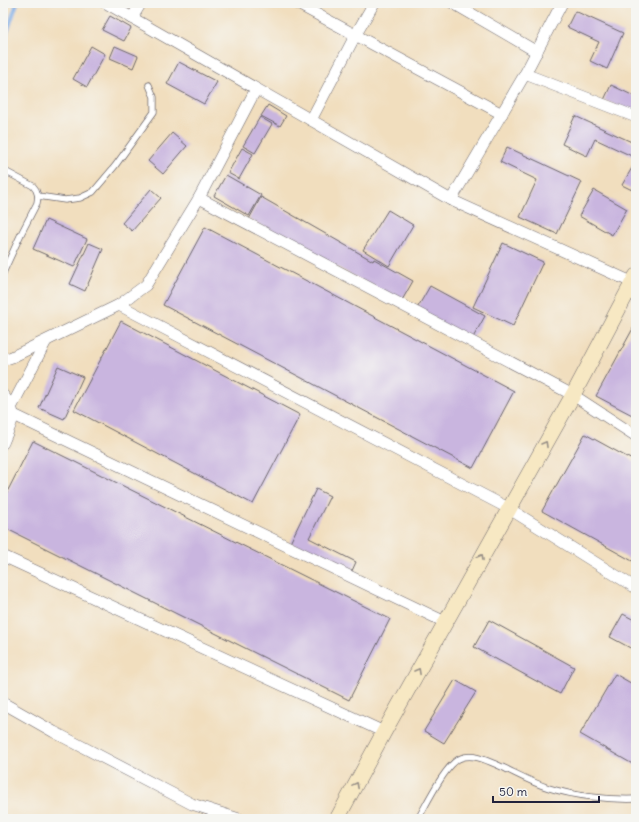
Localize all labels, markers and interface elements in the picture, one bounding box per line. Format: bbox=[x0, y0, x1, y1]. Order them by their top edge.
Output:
one-way arrow bbox=[540, 441, 547, 448]
one-way arrow bbox=[477, 554, 484, 561]
one-way arrow bbox=[413, 667, 421, 675]
scale bar bbox=[493, 778, 599, 804]
one-way arrow bbox=[351, 781, 358, 789]
text: 50 m bbox=[499, 784, 528, 799]

